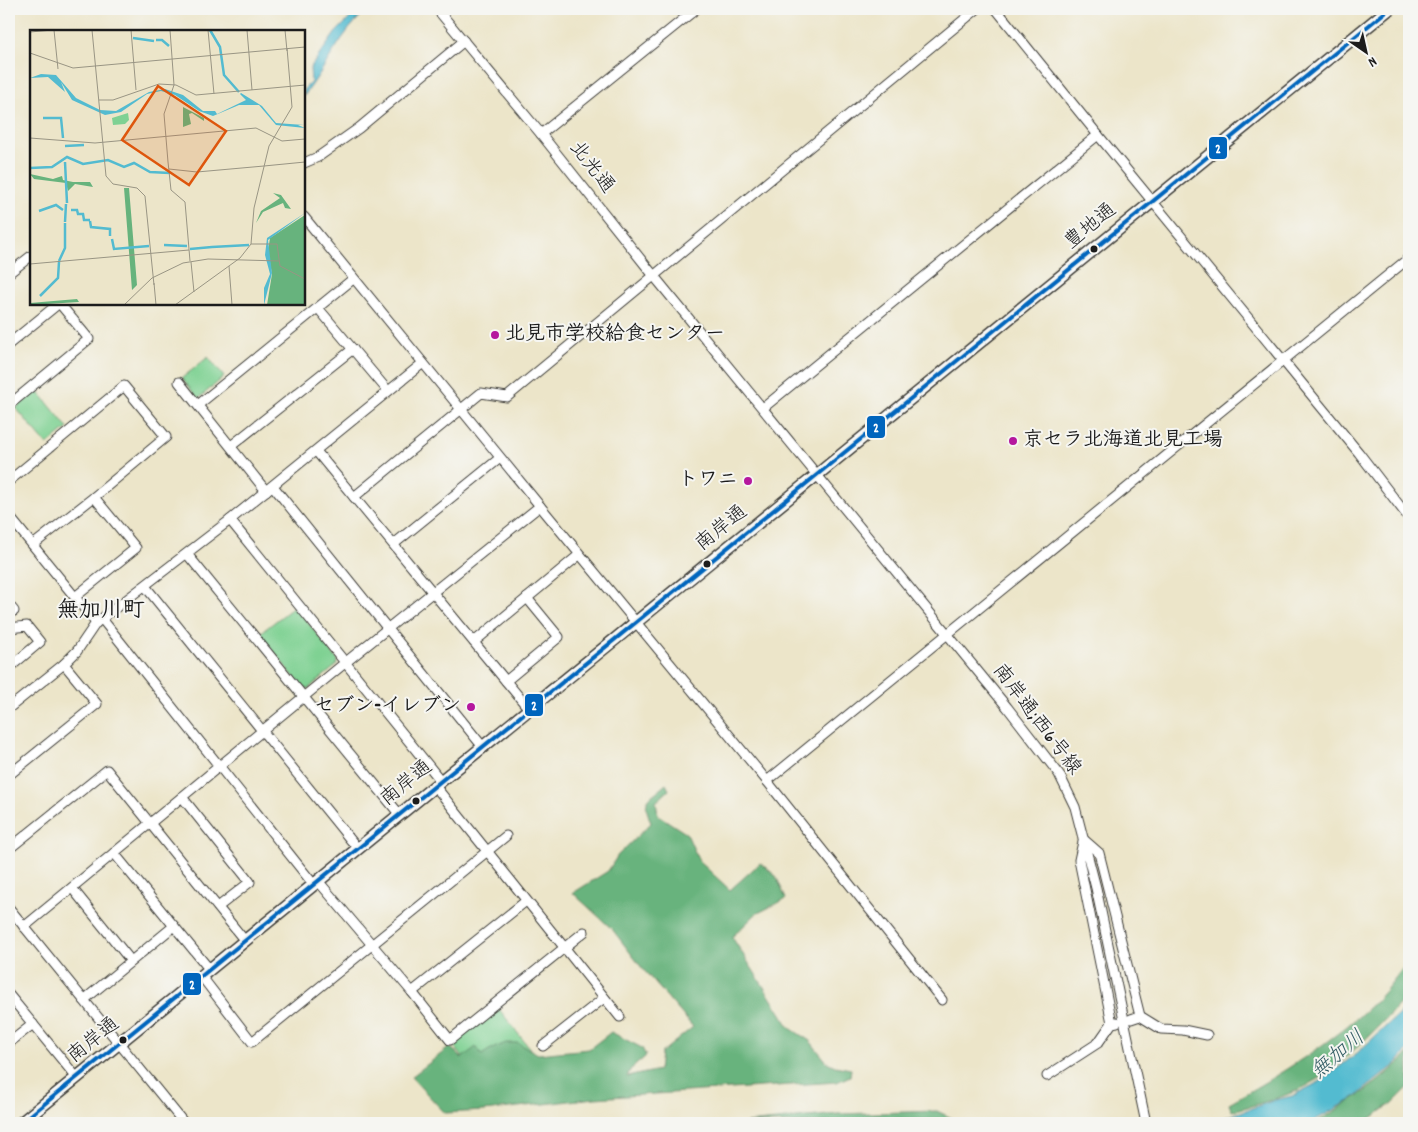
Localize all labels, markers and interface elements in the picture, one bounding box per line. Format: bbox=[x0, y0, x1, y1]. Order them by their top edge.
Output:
north arrow bbox=[1340, 28, 1390, 78]
inset map bbox=[30, 30, 305, 305]
text: N bbox=[1364, 51, 1381, 71]
street label: 北光通 bbox=[561, 136, 621, 200]
line badge: 2 bbox=[1208, 136, 1228, 160]
text: 2 bbox=[1215, 140, 1221, 160]
street label: 豊地通 bbox=[1059, 197, 1123, 257]
unlabelled marker bbox=[1089, 244, 1099, 254]
place label: 北見市学校給食センター bbox=[505, 321, 725, 349]
marker: 北見市学校給食センター bbox=[489, 329, 501, 341]
line badge: 2 bbox=[866, 415, 886, 439]
text: 2 bbox=[873, 419, 879, 439]
place label: 京セラ北海道北見工場 bbox=[1023, 427, 1223, 455]
marker: 京セラ北海道北見工場 bbox=[1007, 435, 1019, 447]
place label: トワニ bbox=[678, 467, 738, 495]
marker: トワニ bbox=[742, 475, 754, 487]
street label: 南岸通 bbox=[690, 499, 754, 559]
unlabelled marker bbox=[702, 559, 712, 569]
district label: 無加川町 bbox=[57, 596, 145, 627]
street label: 南岸通;西6号線 bbox=[985, 658, 1087, 782]
place label: セブン-イレブン bbox=[314, 693, 461, 721]
line badge: 2 bbox=[524, 693, 544, 717]
text: 2 bbox=[531, 697, 537, 717]
marker: セブン-イレブン bbox=[465, 701, 477, 713]
street label: 南岸通 bbox=[375, 754, 439, 814]
unlabelled marker bbox=[411, 796, 421, 806]
line badge: 2 bbox=[182, 972, 202, 996]
text: 2 bbox=[189, 976, 195, 996]
street label: 南岸通 bbox=[62, 1011, 126, 1071]
water label: 無加川 bbox=[1305, 1024, 1373, 1088]
unlabelled marker bbox=[118, 1035, 128, 1045]

